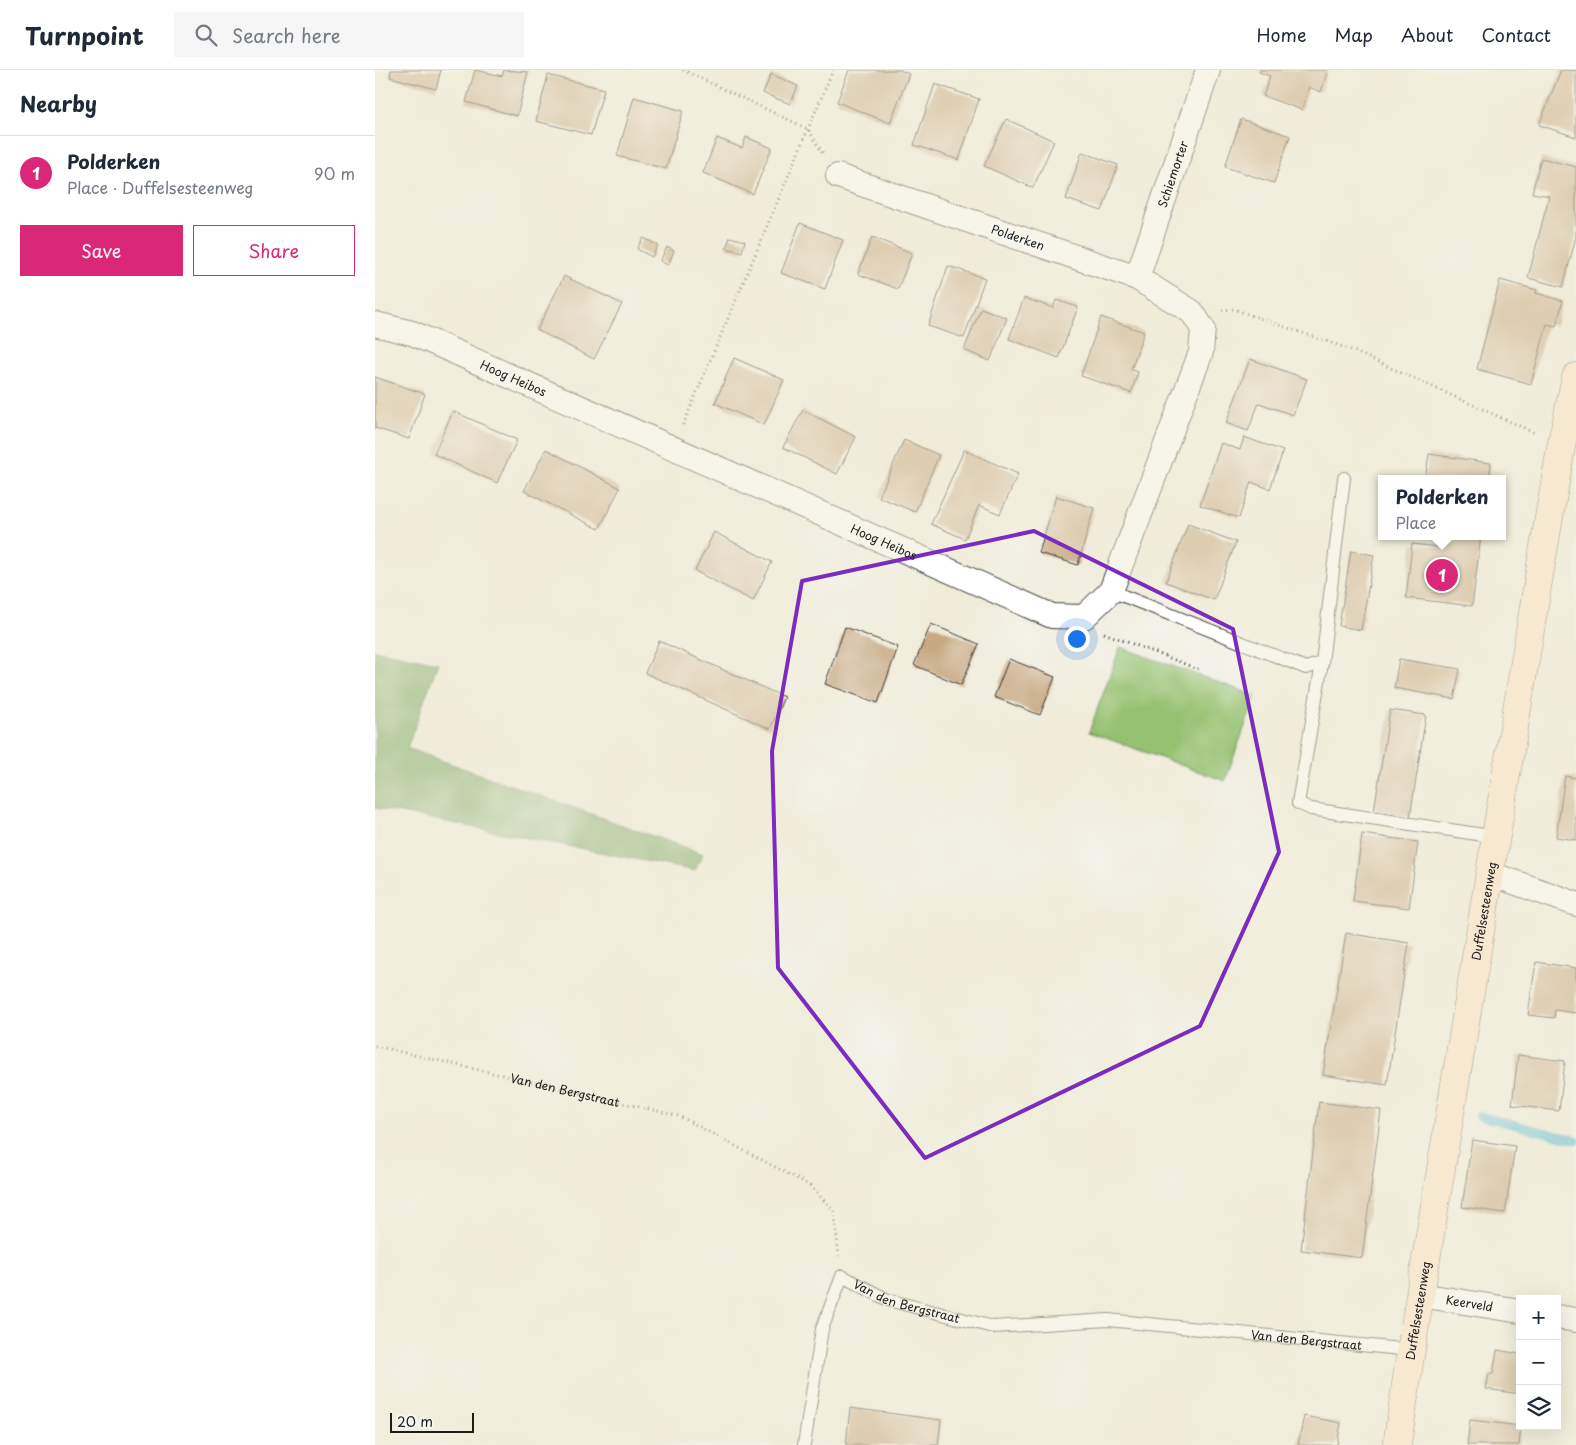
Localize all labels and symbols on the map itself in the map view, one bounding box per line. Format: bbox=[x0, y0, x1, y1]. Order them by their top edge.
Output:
street label: Schiemorter bbox=[1153, 138, 1192, 210]
street label: Polderken bbox=[989, 219, 1047, 255]
street label: Hoog Heibos bbox=[477, 355, 550, 401]
street label: Hoog Heibos bbox=[848, 519, 920, 564]
pin: 1 bbox=[1426, 556, 1458, 594]
your location bbox=[1064, 626, 1090, 652]
street label: Duffelsesteenweg bbox=[1467, 860, 1501, 962]
street label: Van den Bergstraat bbox=[509, 1068, 621, 1111]
street label: Duffelsesteenweg bbox=[1401, 1260, 1435, 1361]
street label: Van den Bergstraat bbox=[850, 1275, 962, 1327]
street label: Keerveld bbox=[1445, 1290, 1494, 1316]
street label: Van den Bergstraat bbox=[1250, 1325, 1363, 1354]
scale bar bbox=[390, 1410, 474, 1433]

